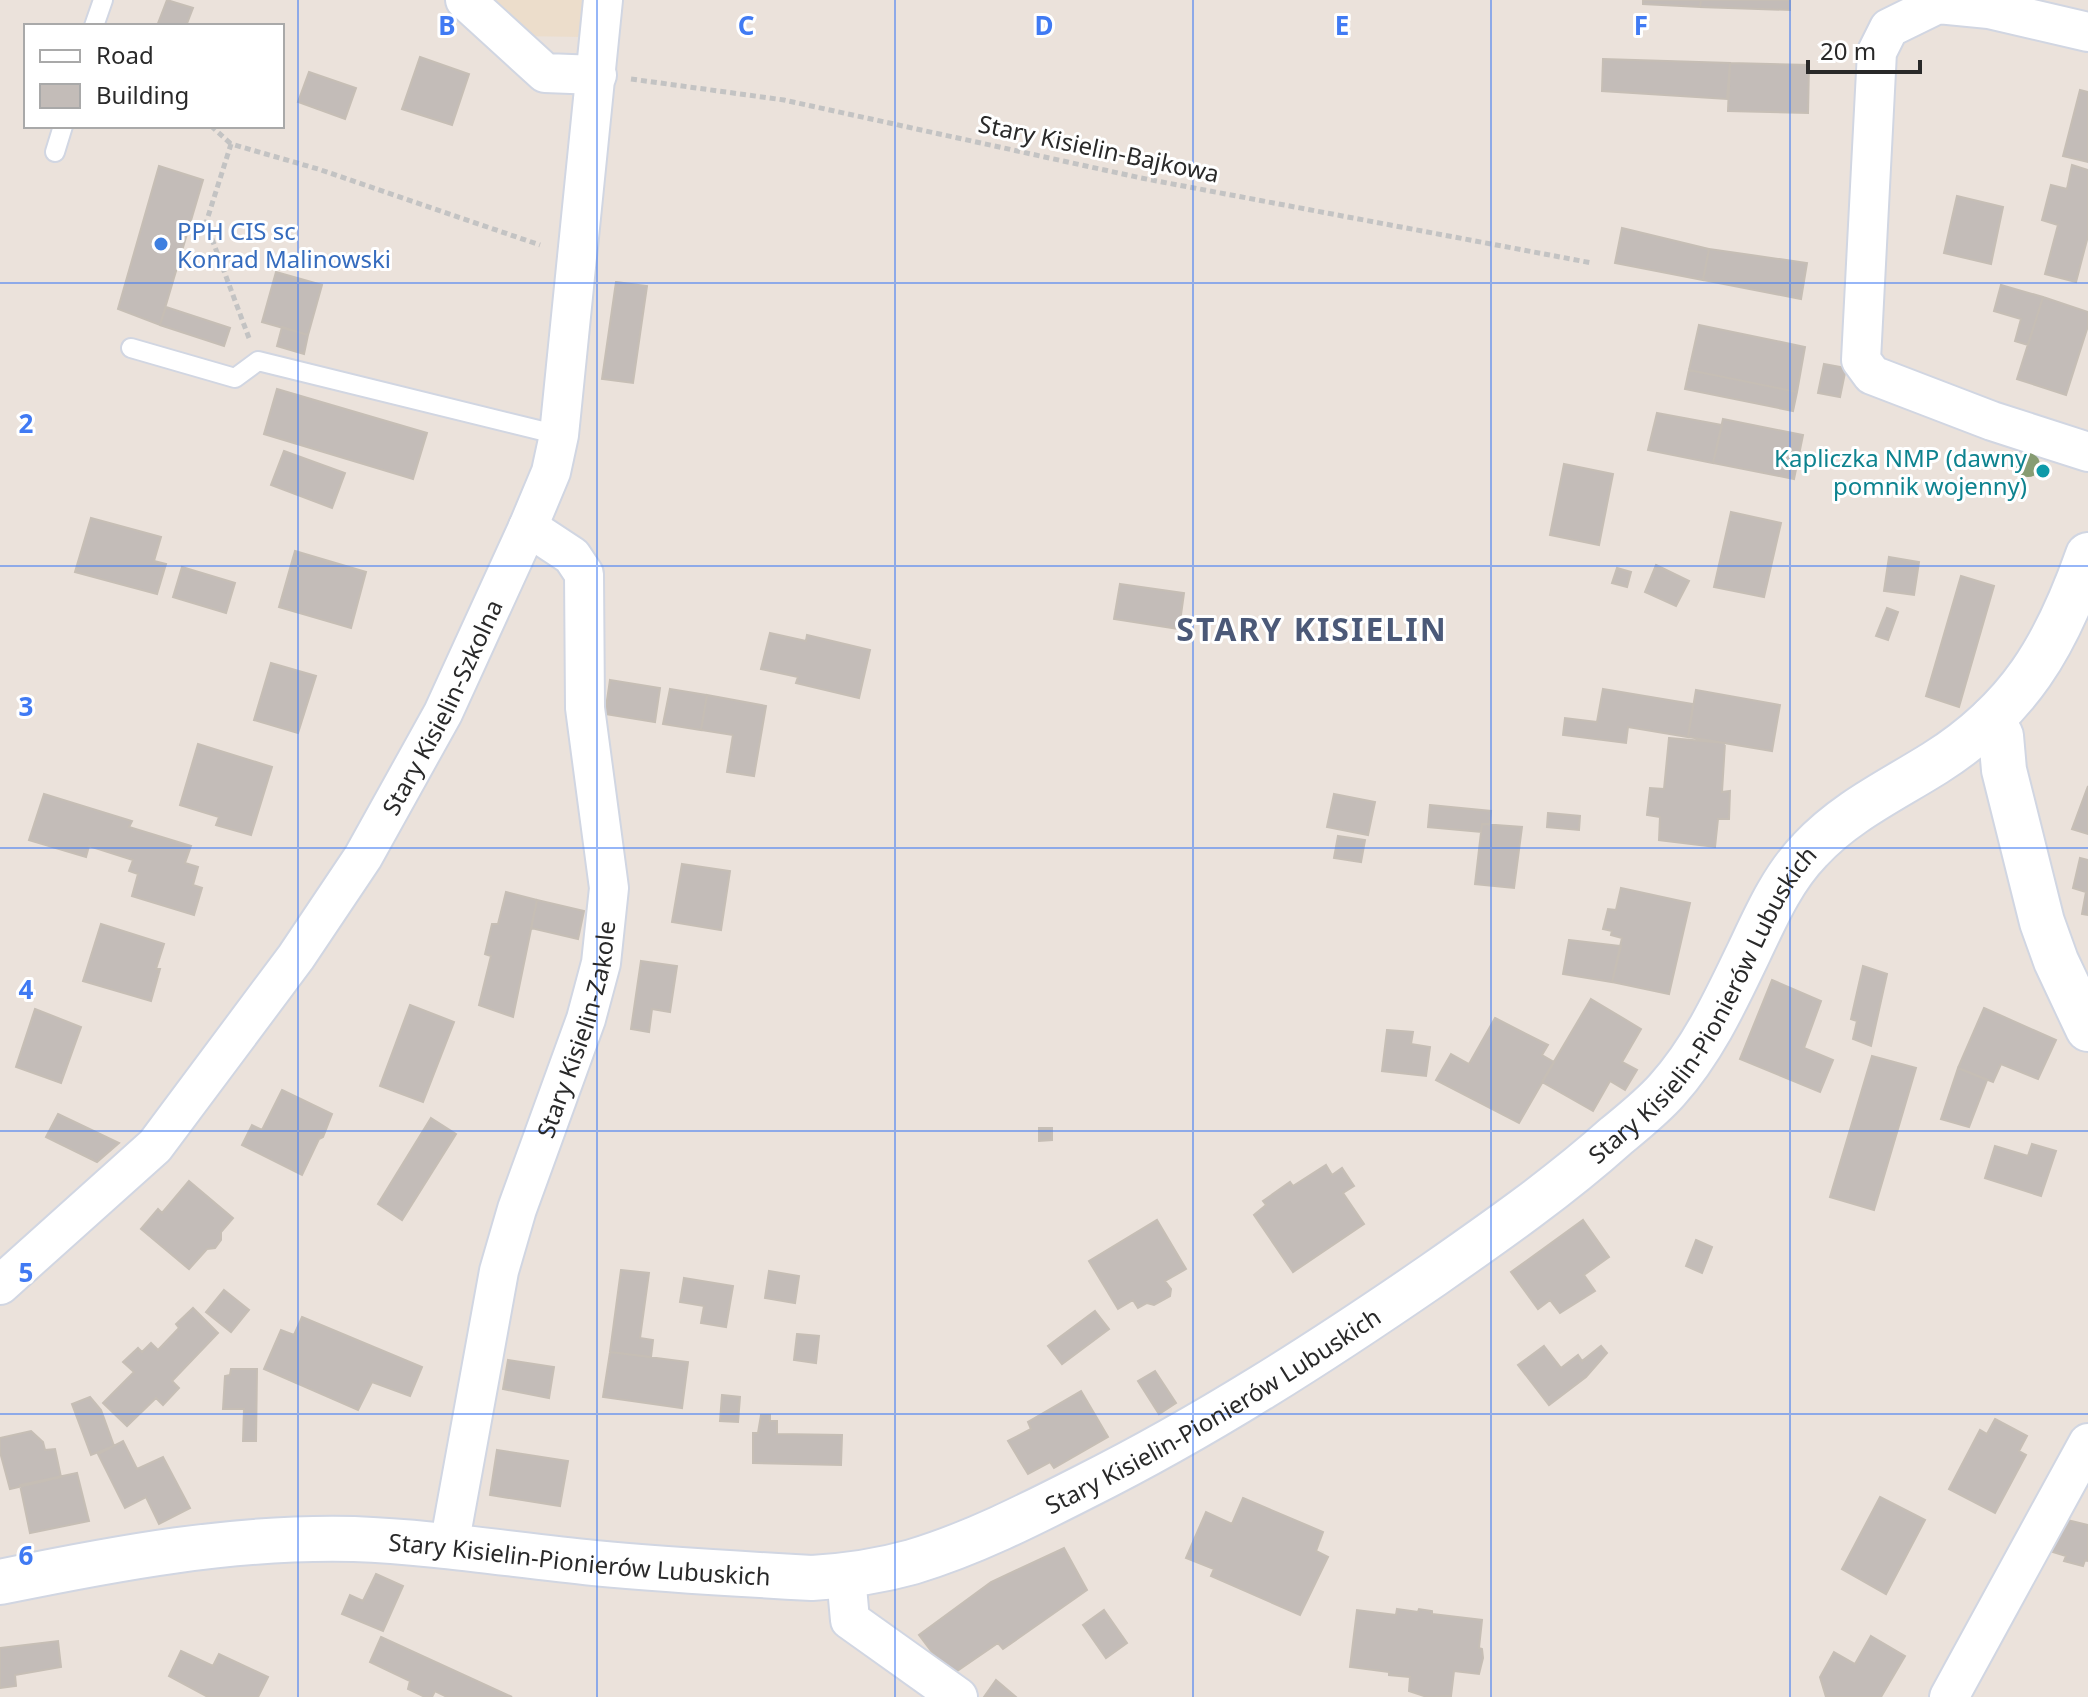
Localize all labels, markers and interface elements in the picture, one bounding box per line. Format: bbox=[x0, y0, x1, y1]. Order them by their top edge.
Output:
text: B bbox=[438, 7, 456, 43]
text: C bbox=[738, 7, 754, 43]
text: D bbox=[1034, 7, 1054, 43]
text: E bbox=[1335, 7, 1349, 43]
text: F bbox=[1634, 7, 1648, 43]
legend bbox=[24, 24, 284, 128]
scale bar bbox=[1808, 24, 1920, 74]
text: 20 m bbox=[1820, 34, 1876, 67]
text: Road bbox=[96, 38, 154, 71]
text: Building bbox=[96, 78, 189, 111]
street label: Stary Kisielin-Bajkowa bbox=[976, 106, 1222, 190]
place label: PPH CIS sc Konrad Malinowski bbox=[177, 214, 391, 275]
marker: PPH CIS sc Konrad Malinowski bbox=[152, 235, 170, 253]
text: 2 bbox=[19, 405, 34, 441]
place label: Kapliczka NMP (dawny pomnik wojenny) bbox=[1774, 441, 2028, 502]
marker: Kapliczka NMP (dawny pomnik wojenny) bbox=[2034, 462, 2052, 480]
street label: Stary Kisielin-Szkolna bbox=[373, 594, 509, 820]
district label: STARY KISIELIN bbox=[1176, 607, 1448, 650]
text: 3 bbox=[19, 688, 33, 724]
street label: Stary Kisielin-Pionierów Lubuskich bbox=[1580, 838, 1823, 1170]
street label: Stary Kisielin-Zakole bbox=[528, 919, 622, 1142]
text: 4 bbox=[19, 971, 34, 1007]
text: 5 bbox=[19, 1254, 33, 1290]
street label: Stary Kisielin-Pionierów Lubuskich bbox=[1039, 1299, 1386, 1521]
street label: Stary Kisielin-Pionierów Lubuskich bbox=[388, 1524, 771, 1592]
text: 6 bbox=[19, 1537, 34, 1573]

